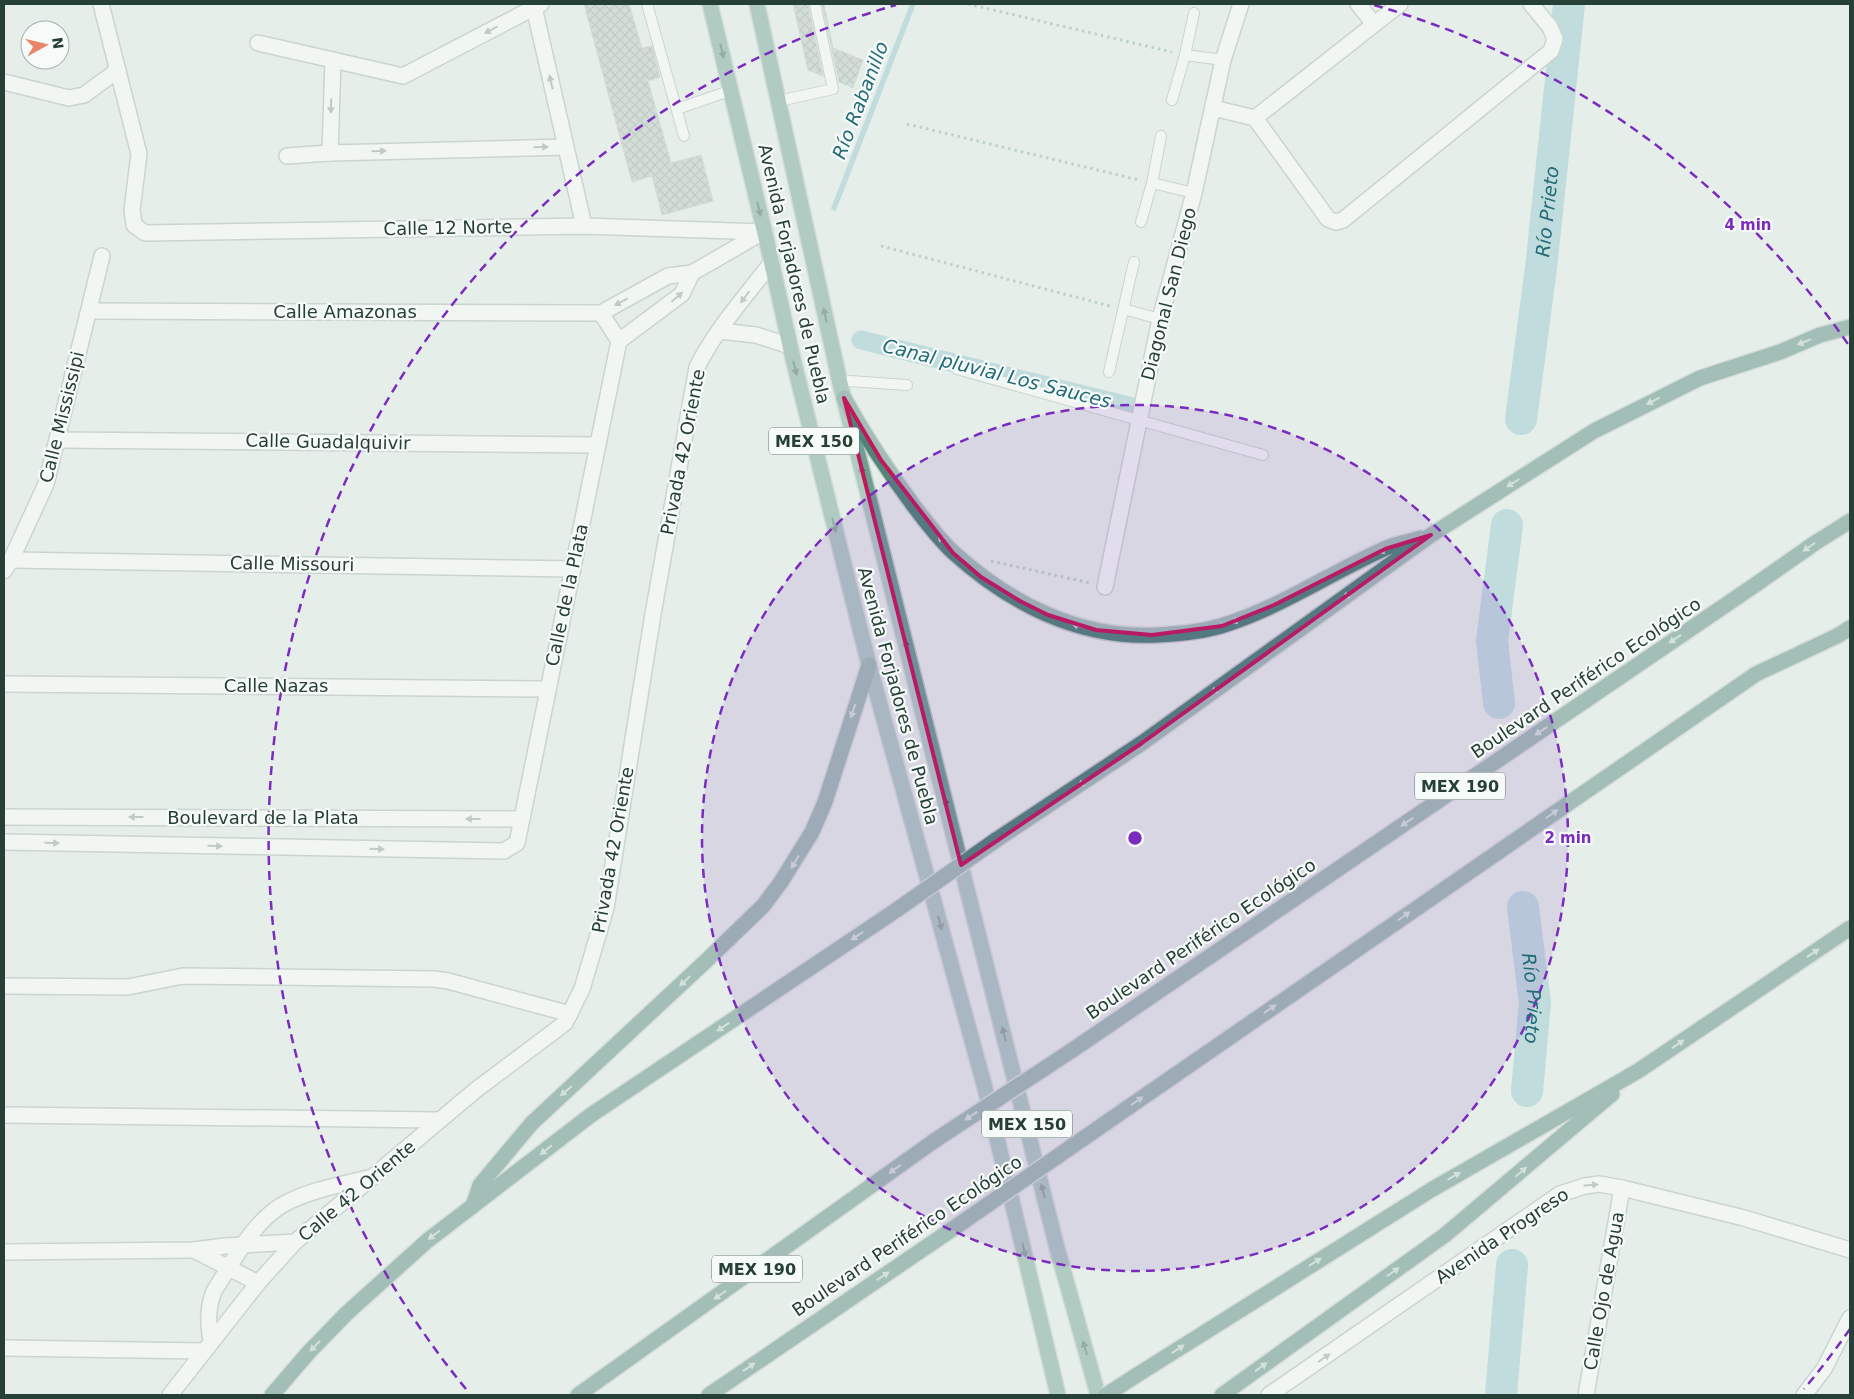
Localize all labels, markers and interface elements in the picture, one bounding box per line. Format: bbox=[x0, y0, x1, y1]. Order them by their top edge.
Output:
north arrow bbox=[20, 20, 70, 70]
one-way arrow bbox=[483, 26, 498, 34]
text: N bbox=[49, 36, 67, 50]
water label: Río Rabanillo bbox=[827, 38, 893, 162]
one-way arrow bbox=[718, 43, 726, 59]
one-way arrow bbox=[547, 75, 555, 90]
one-way arrow bbox=[327, 99, 335, 115]
street label: Avenida Forjadores de Puebla bbox=[754, 142, 835, 406]
one-way arrow bbox=[533, 143, 549, 151]
one-way arrow bbox=[371, 147, 387, 155]
water label: Río Prieto bbox=[1531, 165, 1563, 258]
one-way arrow bbox=[755, 202, 763, 217]
street label: Diagonal San Diego bbox=[1137, 205, 1200, 383]
street label: Calle 12 Norte bbox=[383, 216, 513, 239]
text: 4 min bbox=[1724, 216, 1772, 234]
one-way arrow bbox=[740, 290, 750, 304]
one-way arrow bbox=[670, 291, 683, 302]
one-way arrow bbox=[613, 298, 628, 306]
street label: Calle Amazonas bbox=[273, 301, 417, 322]
one-way arrow bbox=[821, 306, 829, 322]
water label: Canal pluvial Los Sauces bbox=[880, 334, 1114, 412]
one-way arrow bbox=[1797, 338, 1811, 346]
street label: Calle Mississipi bbox=[35, 349, 88, 485]
one-way arrow bbox=[792, 360, 800, 375]
street label: Privada 42 Oriente bbox=[656, 367, 709, 537]
one-way arrow bbox=[1646, 397, 1660, 405]
road number: MEX 150 bbox=[769, 428, 859, 454]
street label: Calle Guadalquivir bbox=[245, 430, 411, 453]
one-way arrow bbox=[858, 465, 866, 480]
one-way arrow bbox=[1506, 478, 1519, 488]
one-way arrow bbox=[830, 518, 838, 533]
street label: Calle de la Plata bbox=[541, 522, 592, 668]
one-way arrow bbox=[937, 535, 949, 547]
one-way arrow bbox=[1802, 542, 1816, 552]
one-way arrow bbox=[1378, 546, 1392, 554]
street label: Calle Missouri bbox=[230, 552, 354, 575]
street label: Avenida Forjadores de Puebla bbox=[854, 565, 943, 827]
one-way arrow bbox=[1342, 589, 1356, 599]
street label: Boulevard Periférico Ecológico bbox=[1467, 593, 1705, 762]
one-way arrow bbox=[1231, 617, 1246, 624]
one-way arrow bbox=[1071, 622, 1086, 630]
one-way arrow bbox=[1669, 634, 1682, 644]
one-way arrow bbox=[902, 640, 910, 655]
street label: Calle Nazas bbox=[224, 675, 328, 696]
one-way arrow bbox=[1210, 684, 1224, 694]
one-way arrow bbox=[849, 704, 857, 719]
one-way arrow bbox=[1534, 726, 1548, 736]
street label: Privada 42 Oriente bbox=[588, 765, 637, 935]
road number: MEX 190 bbox=[1415, 772, 1505, 799]
one-way arrow bbox=[1077, 777, 1091, 787]
one-way arrow bbox=[942, 797, 950, 812]
street label: Boulevard de la Plata bbox=[167, 807, 359, 828]
one-way arrow bbox=[1545, 809, 1559, 819]
one-way arrow bbox=[127, 813, 143, 821]
one-way arrow bbox=[465, 815, 481, 823]
one-way arrow bbox=[1400, 817, 1413, 827]
centre of rings bbox=[1126, 829, 1144, 847]
text: 2 min bbox=[1544, 829, 1592, 847]
one-way arrow bbox=[45, 839, 61, 847]
one-way arrow bbox=[207, 842, 223, 850]
one-way arrow bbox=[370, 845, 386, 853]
street label: Boulevard Periférico Ecológico bbox=[1082, 854, 1320, 1023]
one-way arrow bbox=[790, 855, 799, 868]
one-way arrow bbox=[1397, 912, 1411, 921]
one-way arrow bbox=[936, 916, 944, 931]
one-way arrow bbox=[851, 931, 864, 941]
one-way arrow bbox=[1806, 948, 1819, 958]
water label: Río Prieto bbox=[1518, 952, 1546, 1045]
one-way arrow bbox=[679, 975, 691, 987]
one-way arrow bbox=[1264, 1004, 1277, 1014]
one-way arrow bbox=[716, 1022, 730, 1032]
one-way arrow bbox=[1000, 1026, 1008, 1041]
one-way arrow bbox=[1671, 1039, 1685, 1049]
one-way arrow bbox=[560, 1086, 573, 1097]
one-way arrow bbox=[1130, 1096, 1143, 1106]
road number: MEX 150 bbox=[982, 1110, 1072, 1138]
one-way arrow bbox=[965, 1112, 978, 1121]
street label: Calle 42 Oriente bbox=[294, 1136, 419, 1246]
one-way arrow bbox=[540, 1144, 553, 1155]
street label: Boulevard Periférico Ecológico bbox=[788, 1151, 1026, 1320]
one-way arrow bbox=[888, 1164, 901, 1174]
one-way arrow bbox=[1514, 1166, 1527, 1177]
one-way arrow bbox=[1447, 1172, 1460, 1181]
one-way arrow bbox=[1584, 1181, 1600, 1189]
street label: Avenida Progreso bbox=[1431, 1183, 1572, 1288]
one-way arrow bbox=[1039, 1184, 1047, 1199]
street label: Calle Ojo de Agua bbox=[1579, 1210, 1628, 1372]
one-way arrow bbox=[428, 1230, 441, 1241]
one-way arrow bbox=[1020, 1243, 1028, 1258]
road number: MEX 190 bbox=[712, 1256, 802, 1282]
one-way arrow bbox=[1309, 1257, 1322, 1266]
one-way arrow bbox=[1386, 1267, 1400, 1277]
one-way arrow bbox=[876, 1271, 890, 1281]
one-way arrow bbox=[713, 1290, 727, 1300]
one-way arrow bbox=[309, 1340, 321, 1352]
one-way arrow bbox=[1080, 1341, 1088, 1356]
one-way arrow bbox=[1171, 1344, 1185, 1353]
one-way arrow bbox=[1317, 1353, 1331, 1363]
one-way arrow bbox=[1254, 1361, 1267, 1372]
one-way arrow bbox=[742, 1362, 755, 1372]

